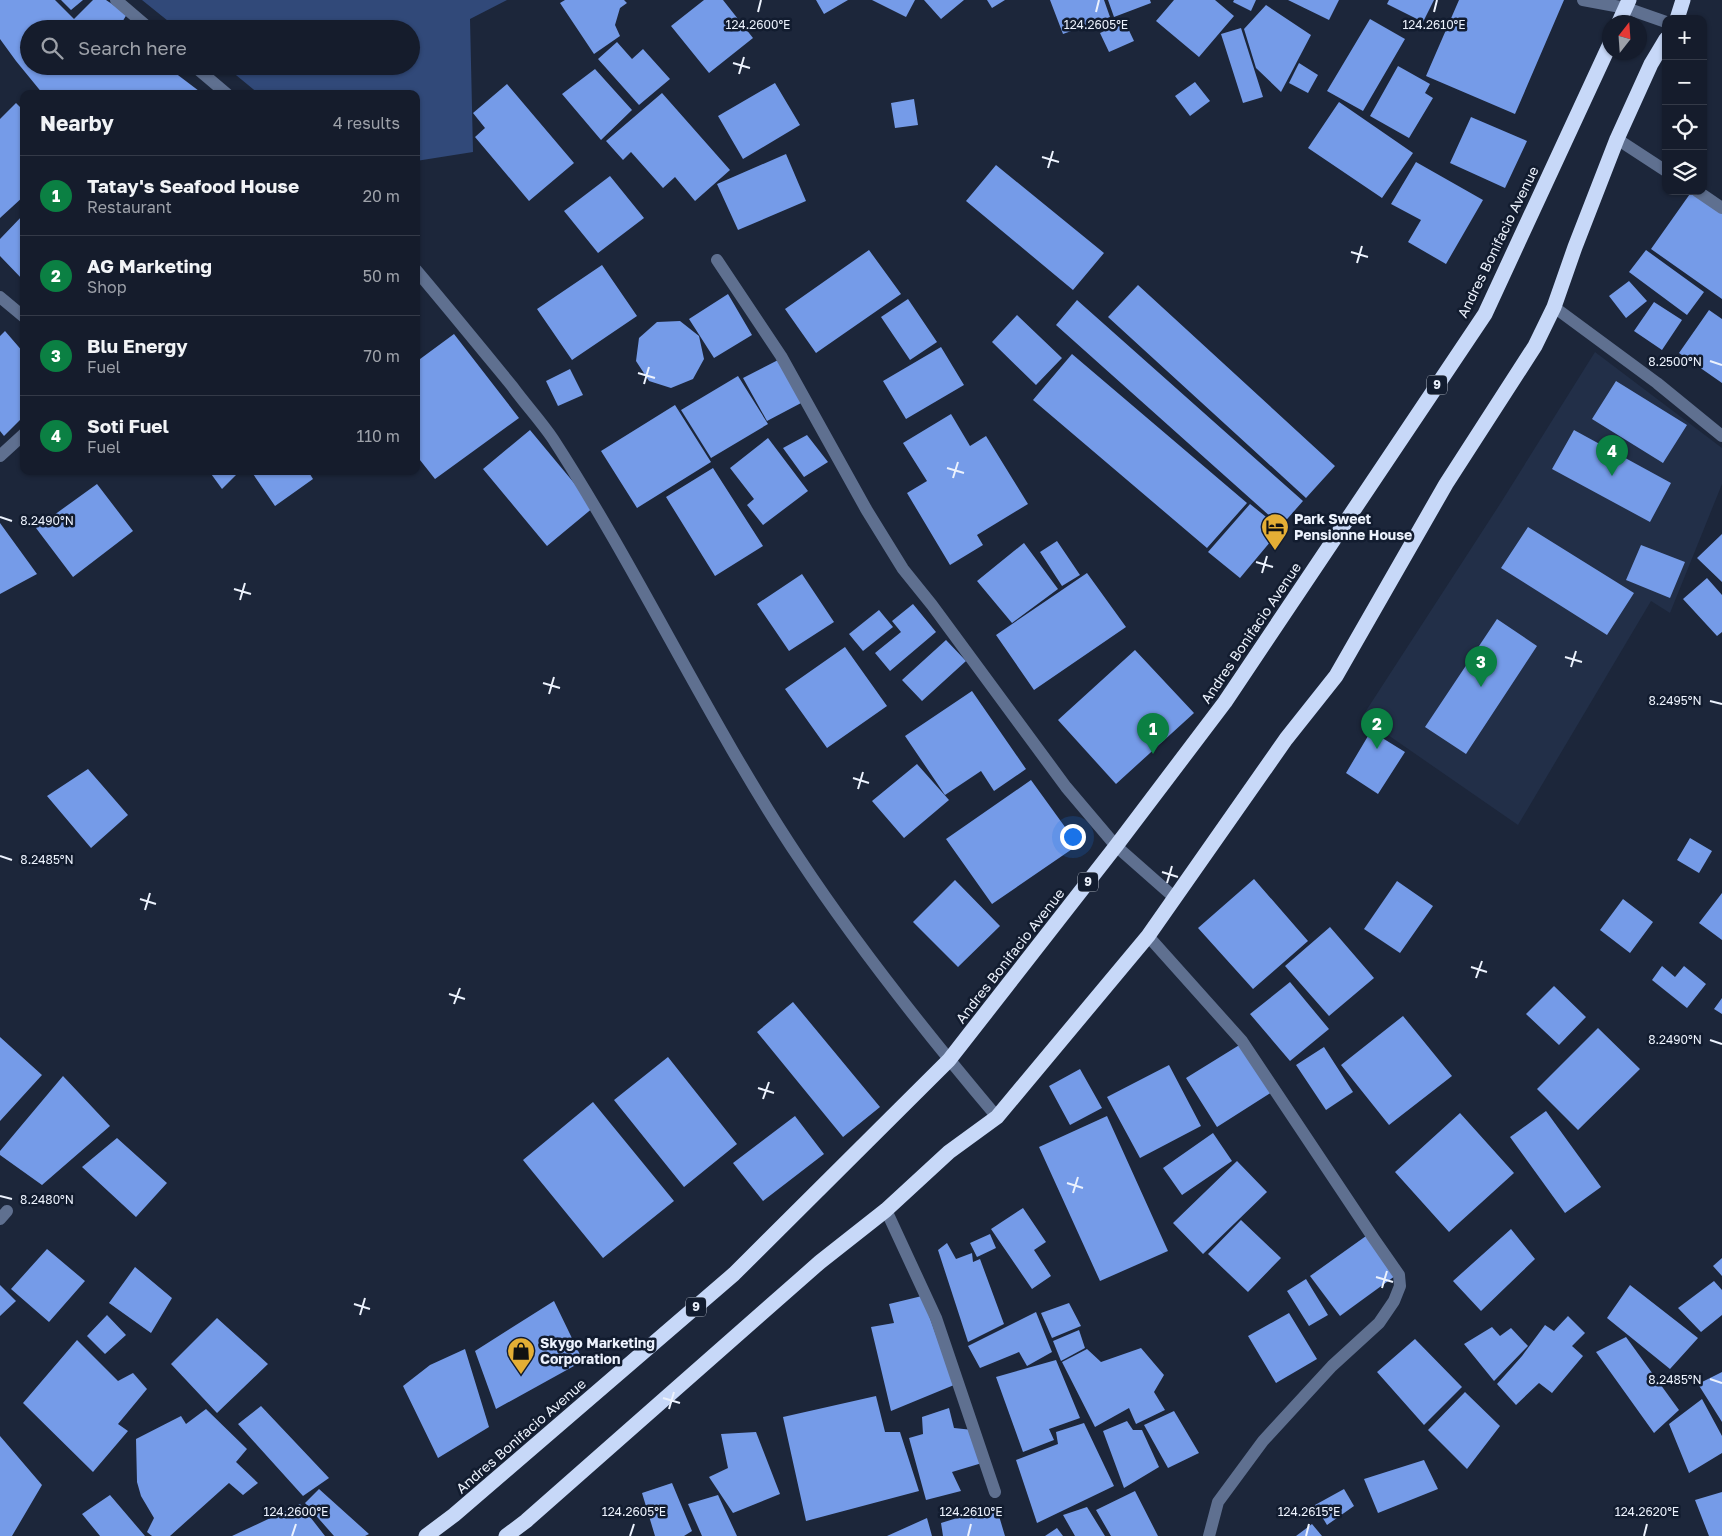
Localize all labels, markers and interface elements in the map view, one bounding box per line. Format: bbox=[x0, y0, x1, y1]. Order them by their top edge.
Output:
north arrow bbox=[1602, 15, 1647, 60]
map controls bbox=[1662, 15, 1707, 195]
button: + bbox=[1662, 15, 1707, 60]
text: 124.2600°E bbox=[726, 17, 790, 32]
text: 124.2605°E bbox=[1064, 17, 1128, 32]
text: 124.2610°E bbox=[1402, 17, 1466, 32]
search box bbox=[20, 20, 420, 75]
icon: search bbox=[38, 34, 66, 62]
text: Search here bbox=[78, 36, 187, 59]
button: − bbox=[1662, 60, 1707, 105]
button: locate bbox=[1662, 105, 1707, 150]
text: Nearby bbox=[40, 110, 114, 136]
text: 4 results bbox=[333, 113, 400, 133]
button: layers bbox=[1662, 150, 1707, 195]
street label: Andres Bonifacio Avenue bbox=[1453, 163, 1542, 320]
text: Tatay's Seafood House bbox=[87, 174, 299, 197]
text: 1 bbox=[52, 186, 60, 206]
text: 20 m bbox=[363, 186, 400, 206]
text: Restaurant bbox=[87, 197, 172, 217]
text: AG Marketing bbox=[87, 254, 212, 277]
text: 2 bbox=[51, 266, 61, 286]
text: 50 m bbox=[363, 266, 400, 286]
text: Shop bbox=[87, 277, 127, 297]
text: Blu Energy bbox=[87, 334, 188, 357]
text: 3 bbox=[51, 346, 61, 366]
text: 70 m bbox=[363, 346, 400, 366]
text: 8.2500°N bbox=[1648, 354, 1702, 369]
text: Fuel bbox=[87, 357, 121, 377]
road number: 9 bbox=[1427, 376, 1447, 394]
text: Soti Fuel bbox=[87, 414, 169, 437]
text: 4 bbox=[51, 426, 61, 446]
text: 110 m bbox=[356, 426, 400, 446]
pin: 4 bbox=[1596, 435, 1628, 476]
text: Fuel bbox=[87, 437, 121, 457]
place label: Park Sweet Pensionne House bbox=[1294, 510, 1412, 543]
hotel icon: Park Sweet Pensionne House bbox=[1260, 512, 1290, 551]
text: 8.2490°N bbox=[20, 513, 74, 528]
street label: Andres Bonifacio Avenue bbox=[1197, 559, 1304, 707]
pin: 3 bbox=[1465, 646, 1497, 687]
text: 8.2495°N bbox=[1648, 693, 1702, 708]
pin: 2 bbox=[1361, 708, 1393, 749]
pin: 1 bbox=[1137, 713, 1169, 754]
your location bbox=[1060, 824, 1086, 850]
text: 8.2485°N bbox=[20, 852, 74, 867]
road number: 9 bbox=[1078, 872, 1098, 892]
street label: Andres Bonifacio Avenue bbox=[952, 885, 1068, 1027]
text: 8.2490°N bbox=[1648, 1032, 1702, 1047]
text: 8.2480°N bbox=[20, 1192, 74, 1207]
road number: 9 bbox=[686, 1298, 706, 1316]
place label: Skygo Marketing Corporation bbox=[540, 1334, 655, 1367]
shop icon: Skygo Marketing Corporation bbox=[506, 1336, 536, 1375]
text: 8.2485°N bbox=[1648, 1372, 1702, 1387]
street label: Andres Bonifacio Avenue bbox=[452, 1375, 589, 1497]
text: 124.2600°E bbox=[264, 1504, 328, 1519]
text: 124.2605°E bbox=[602, 1504, 666, 1519]
text: 124.2610°E bbox=[939, 1504, 1003, 1519]
text: 124.2615°E bbox=[1278, 1504, 1340, 1519]
text: 124.2620°E bbox=[1615, 1504, 1679, 1519]

